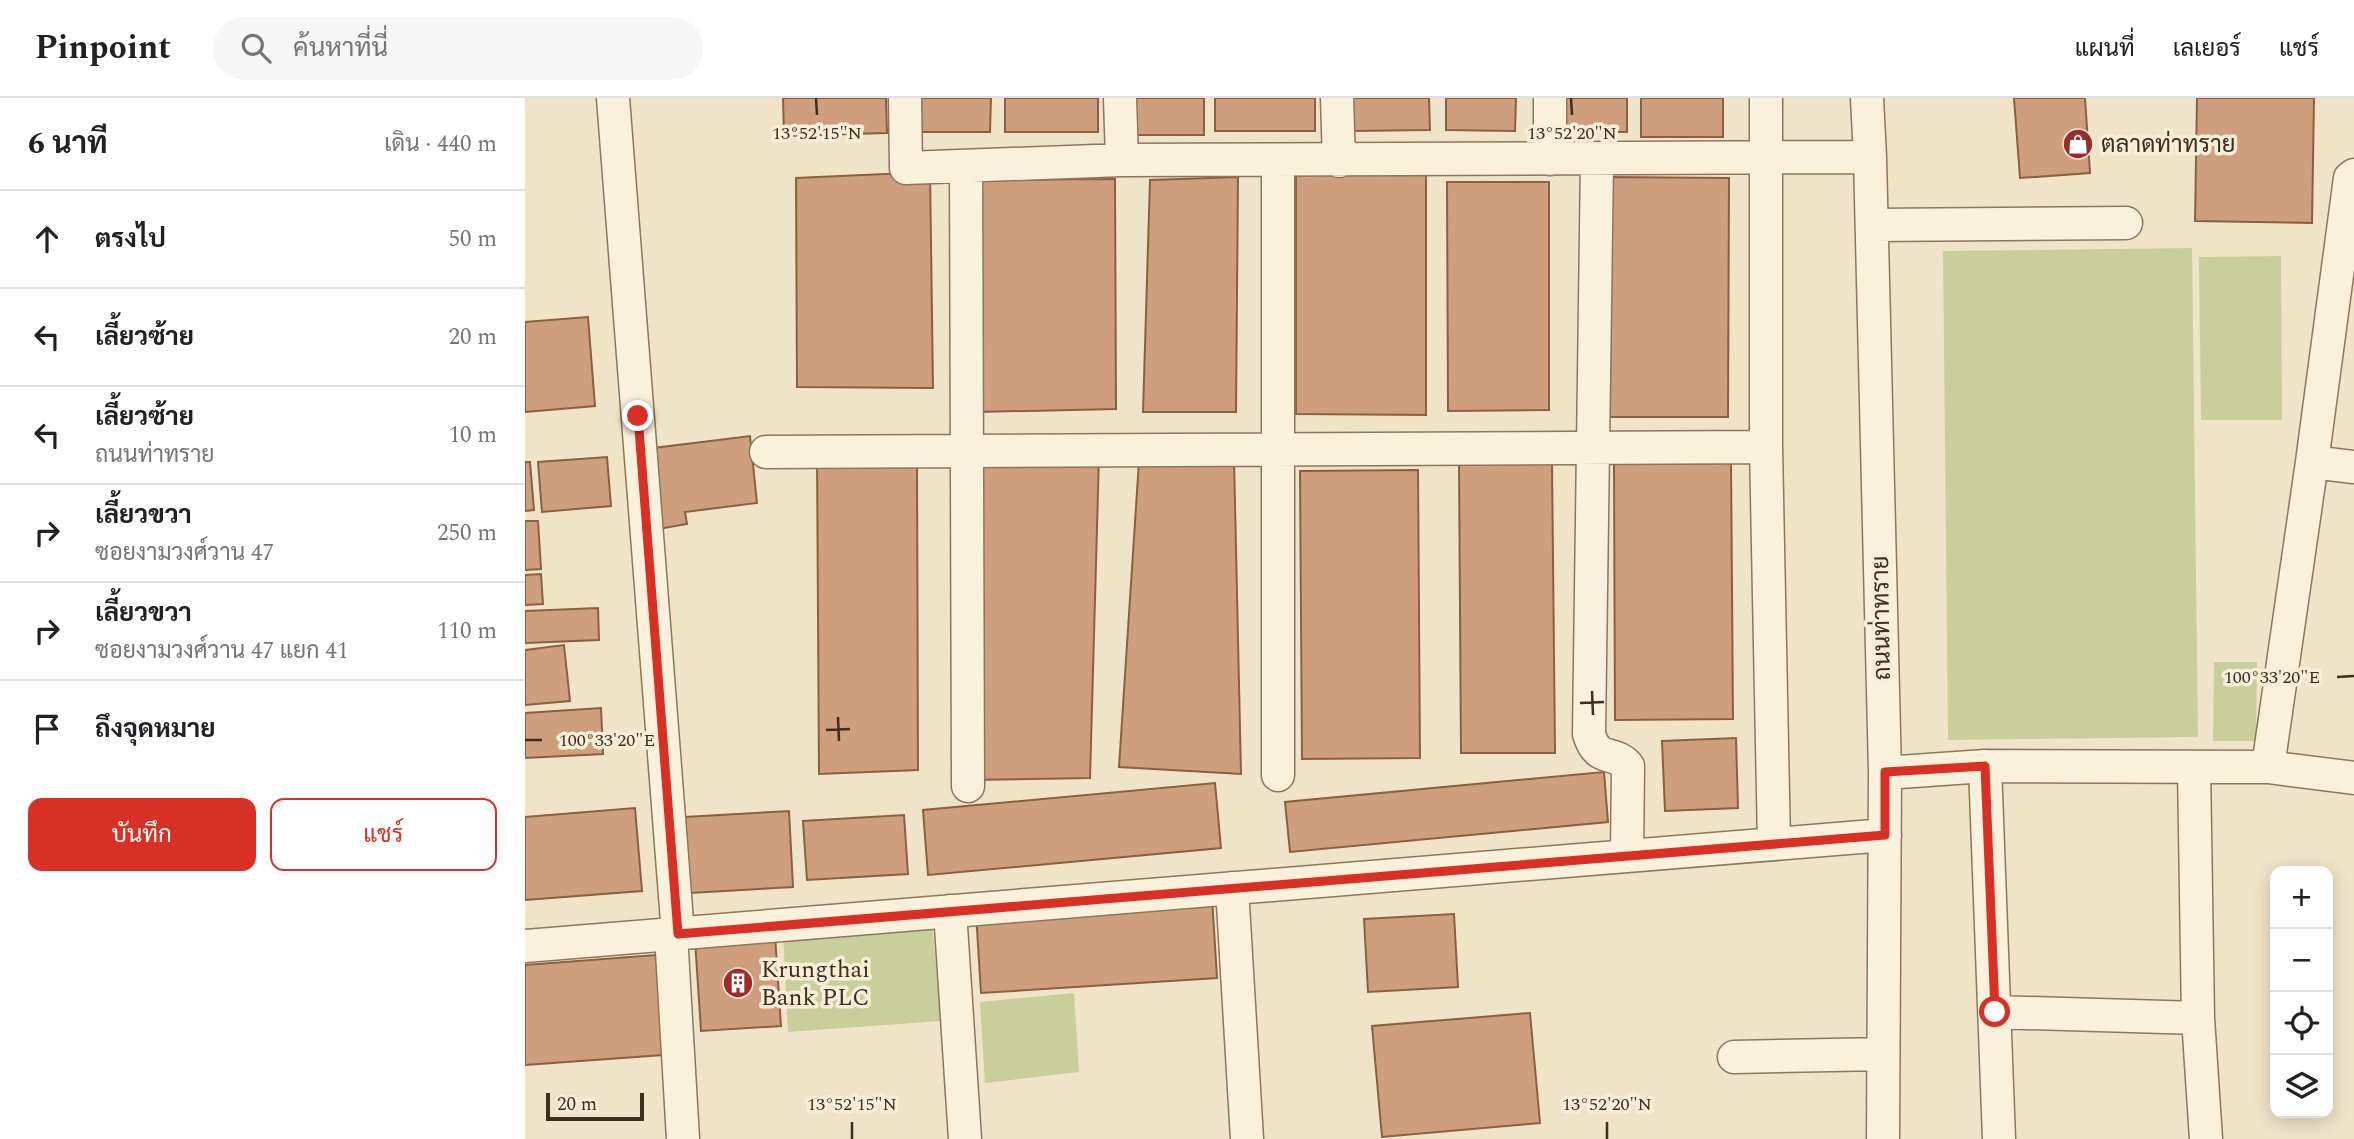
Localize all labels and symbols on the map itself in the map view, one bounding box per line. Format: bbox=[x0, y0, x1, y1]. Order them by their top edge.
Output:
text: 13°52'15"N bbox=[772, 120, 862, 147]
text: 13°52'20"N bbox=[1527, 120, 1617, 147]
shop icon: ตลาดท่าทราย bbox=[2061, 127, 2095, 161]
place label: ตลาดท่าทราย bbox=[2101, 127, 2236, 163]
route end bbox=[622, 400, 653, 431]
street label: ถนนท่าทราย bbox=[1863, 555, 1901, 681]
text: 100°33'20"E bbox=[2224, 664, 2320, 691]
text: 100°33'20"E bbox=[559, 727, 655, 754]
place label: Krungthai Bank PLC bbox=[761, 952, 870, 1016]
building icon: Krungthai Bank PLC bbox=[721, 966, 755, 1000]
route start bbox=[1979, 996, 2010, 1027]
scale bar bbox=[546, 1090, 644, 1122]
text: 13°52'15"N bbox=[807, 1091, 897, 1118]
text: 13°52'20"N bbox=[1562, 1091, 1652, 1118]

